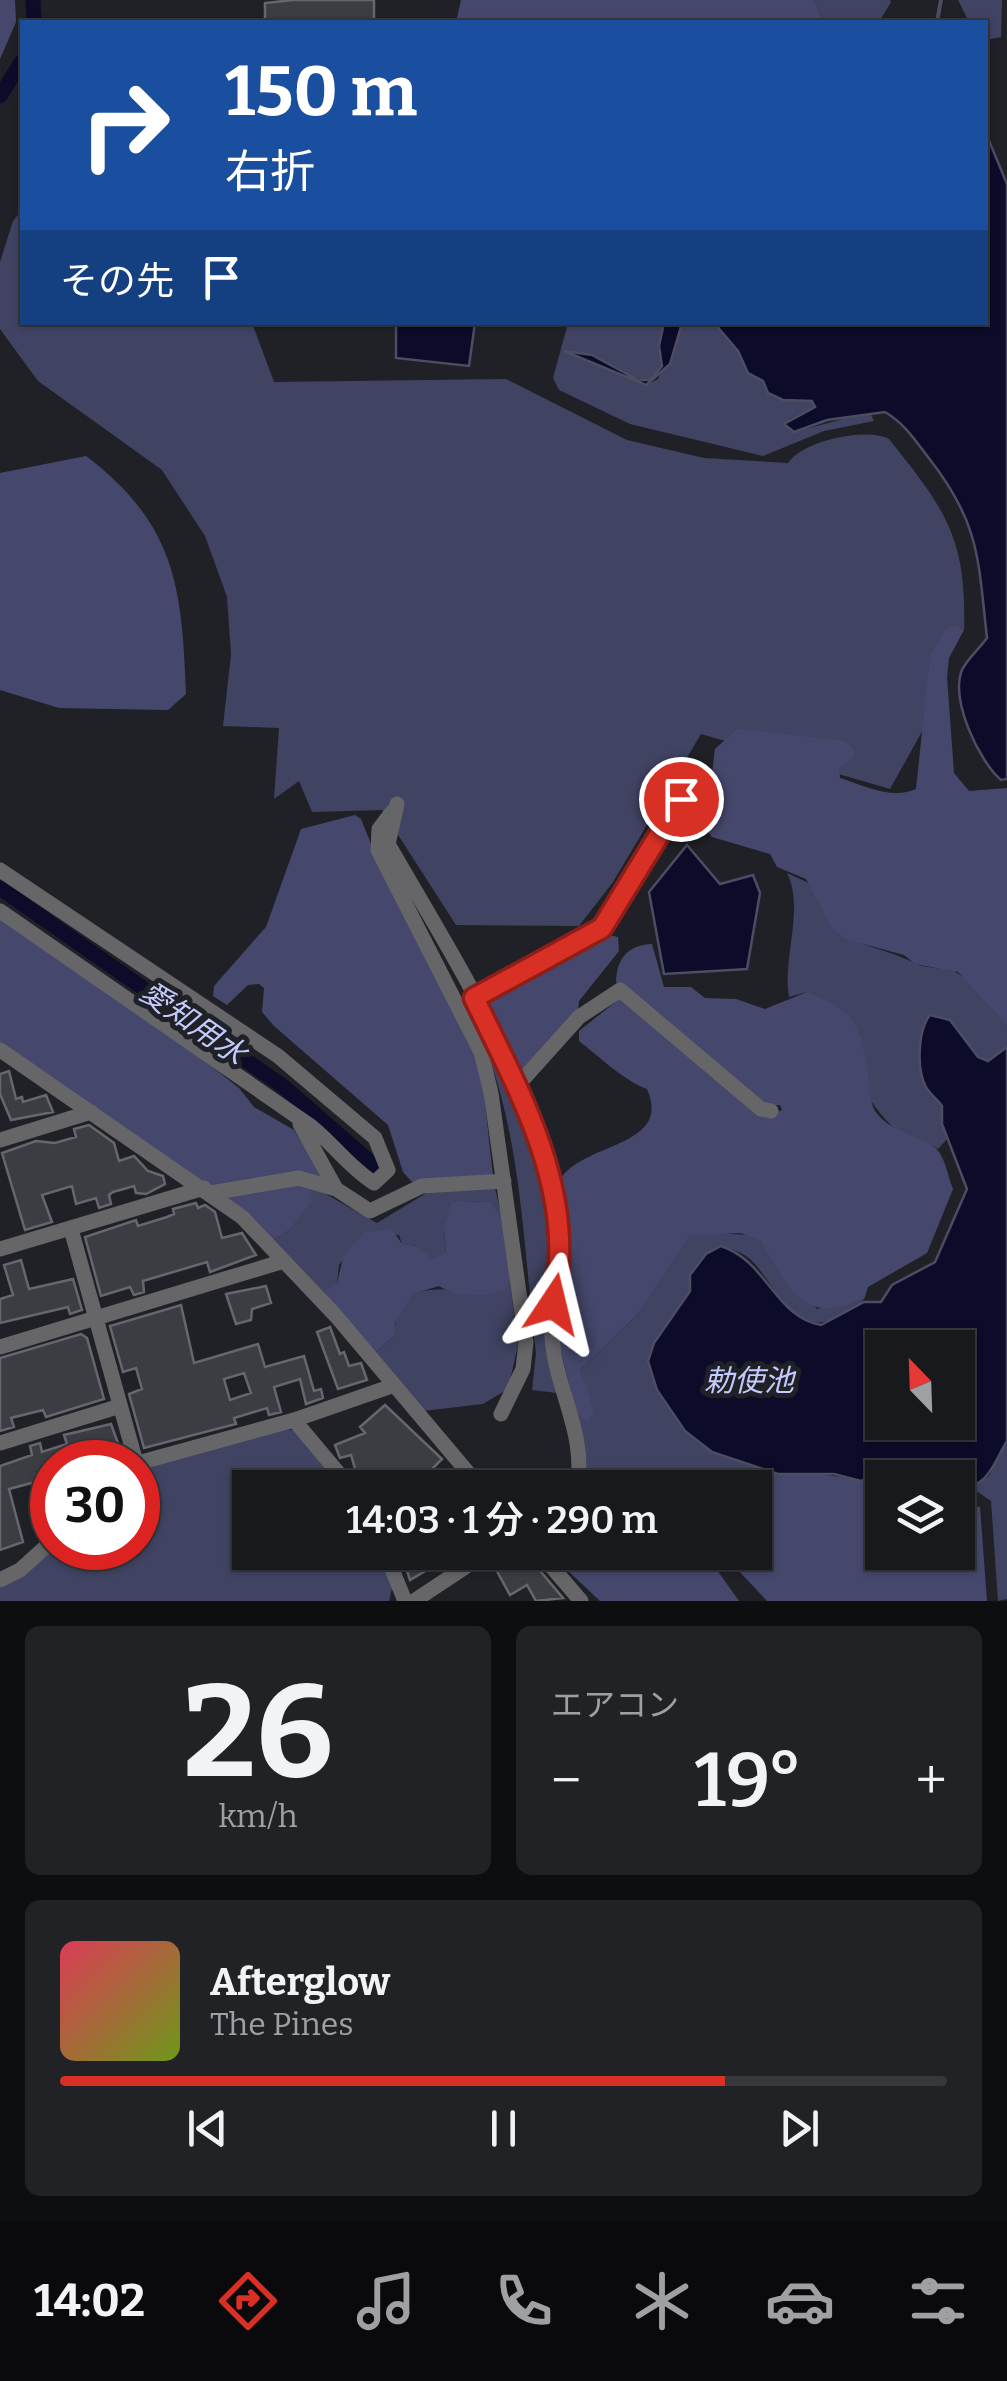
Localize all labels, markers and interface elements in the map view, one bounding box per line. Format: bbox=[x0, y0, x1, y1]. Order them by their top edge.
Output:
text: 150 m bbox=[225, 50, 417, 134]
icon: right bbox=[60, 60, 190, 190]
text: 右折 bbox=[225, 145, 315, 199]
icon: arrive bbox=[194, 250, 249, 305]
text: その先 bbox=[60, 258, 174, 304]
pin bbox=[639, 757, 724, 842]
icon: arrive bbox=[654, 772, 709, 827]
water label: 愛知用水 bbox=[134, 974, 255, 1074]
position arrow bbox=[501, 1252, 605, 1356]
north arrow bbox=[865, 1330, 975, 1440]
map controls bbox=[865, 1330, 975, 1570]
water label: 勅使池 bbox=[704, 1363, 797, 1399]
speed limit sign: 30 bbox=[30, 1440, 160, 1570]
button: layers bbox=[865, 1460, 975, 1570]
text: 14:03 · 1 分 · 290 m bbox=[346, 1497, 658, 1543]
text: 26 bbox=[183, 1654, 333, 1810]
text: エアコン bbox=[551, 1686, 679, 1724]
text: 19° bbox=[694, 1736, 803, 1826]
text: − bbox=[551, 1748, 581, 1814]
text: + bbox=[916, 1748, 947, 1814]
text: km/h bbox=[218, 1797, 298, 1835]
text: Afterglow bbox=[210, 1959, 390, 2005]
text: The Pines bbox=[210, 2005, 354, 2043]
icon: previous bbox=[180, 2101, 235, 2156]
icon: pause bbox=[476, 2101, 531, 2156]
icon: next bbox=[772, 2101, 827, 2156]
icon: directions bbox=[213, 2266, 283, 2336]
icon: music bbox=[351, 2266, 421, 2336]
icon: phone bbox=[489, 2266, 559, 2336]
icon: climate bbox=[627, 2266, 697, 2336]
icon: car bbox=[765, 2266, 835, 2336]
icon: filters bbox=[903, 2266, 973, 2336]
text: 14:02 bbox=[34, 2274, 145, 2328]

